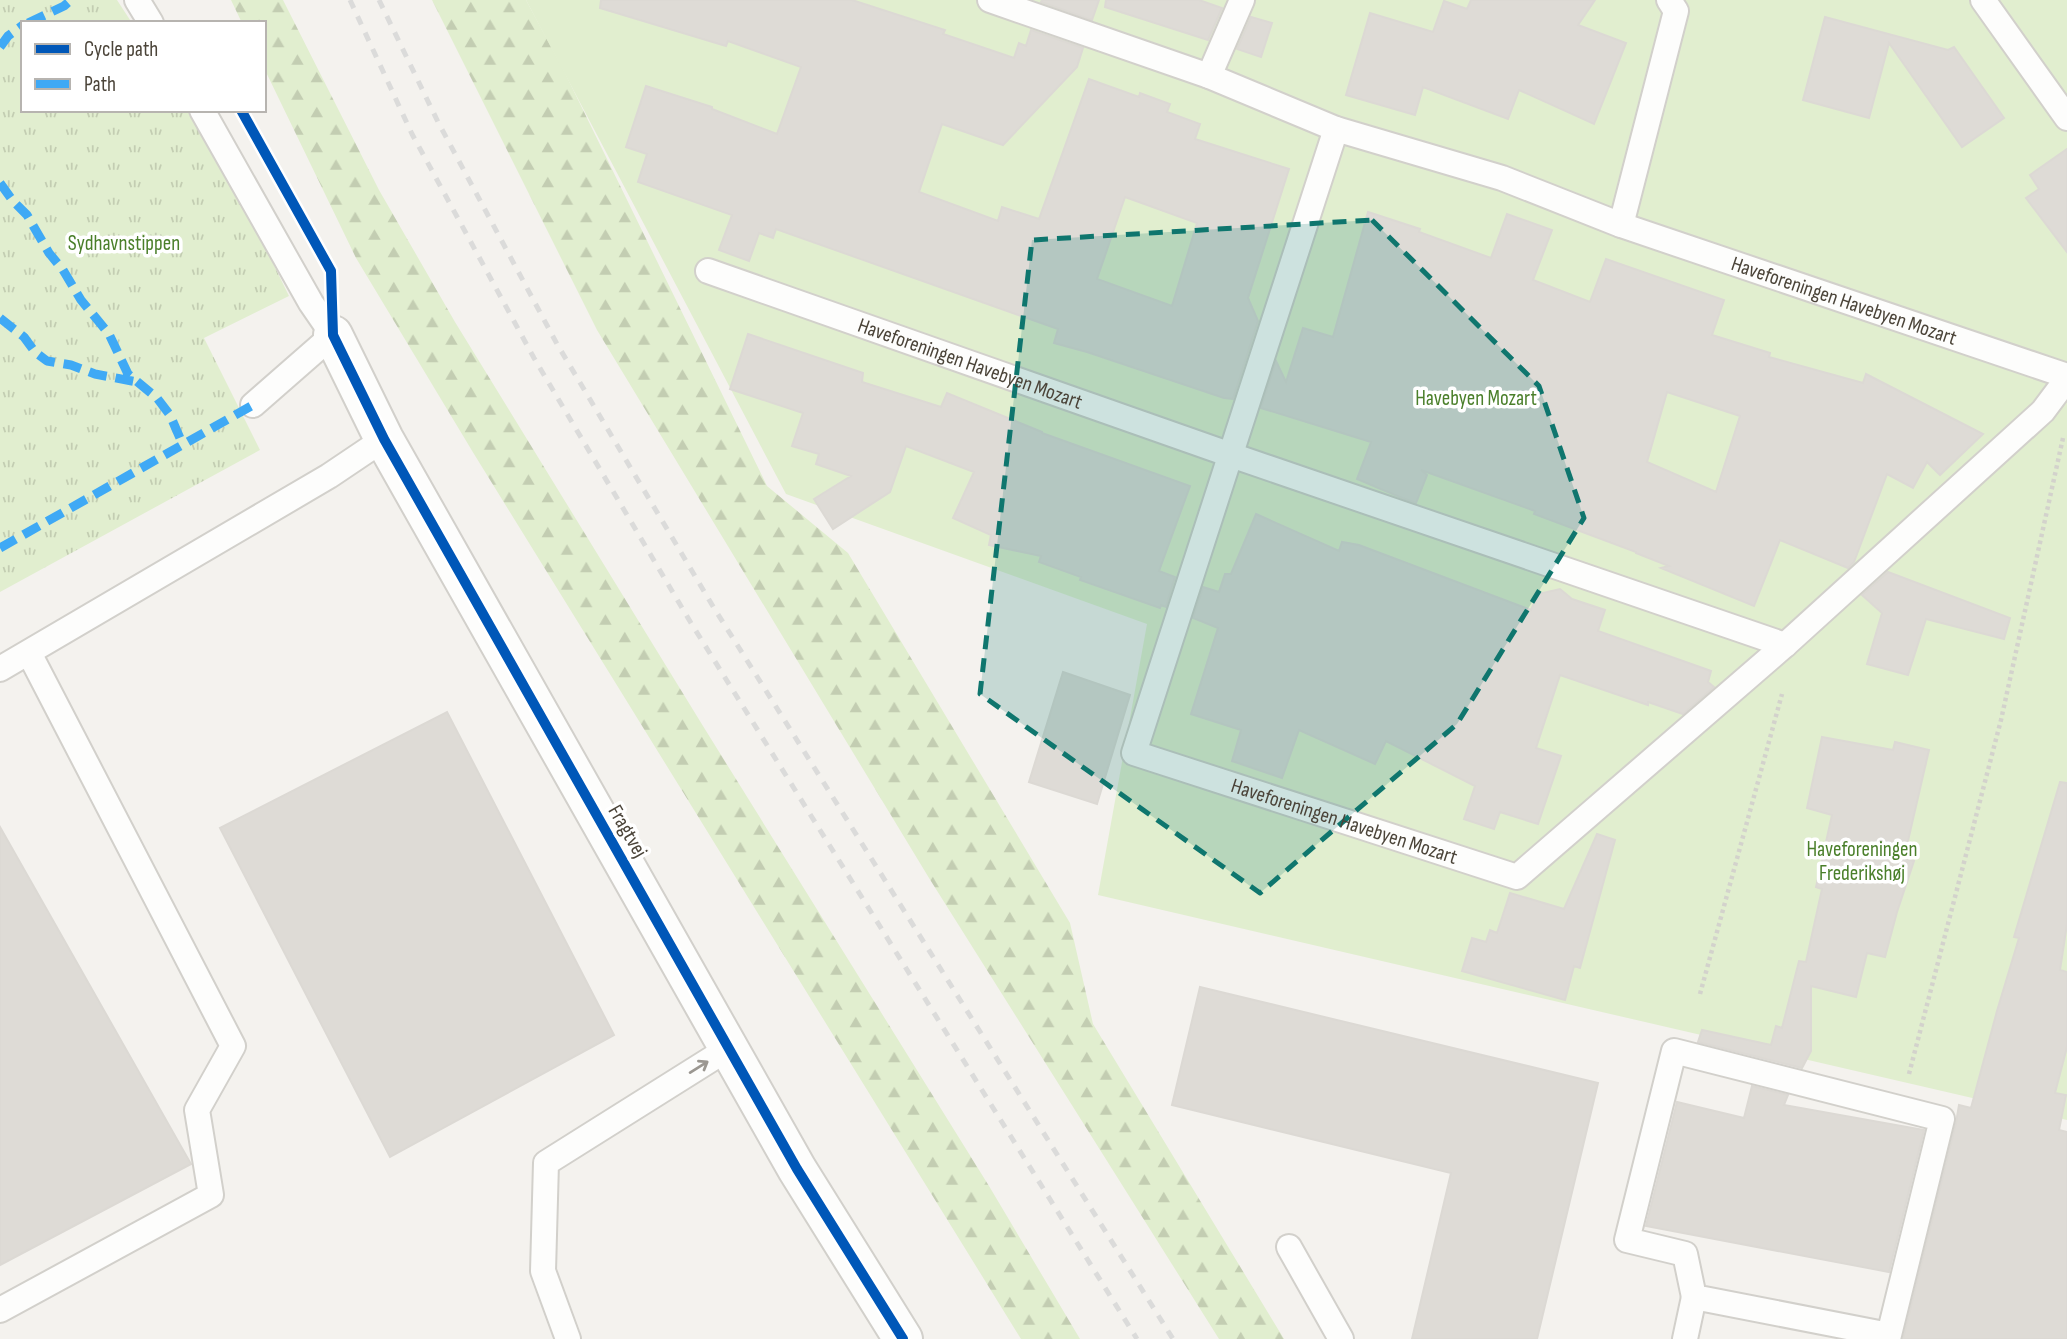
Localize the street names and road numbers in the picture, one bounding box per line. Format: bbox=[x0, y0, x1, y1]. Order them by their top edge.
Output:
street label: Haveforeningen Havebyen Mozart bbox=[1728, 251, 1960, 351]
street label: Haveforeningen Havebyen Mozart bbox=[854, 313, 1086, 415]
street label: Haveforeningen Havebyen Mozart bbox=[1228, 773, 1460, 870]
street label: Fragtvej bbox=[603, 800, 653, 862]

